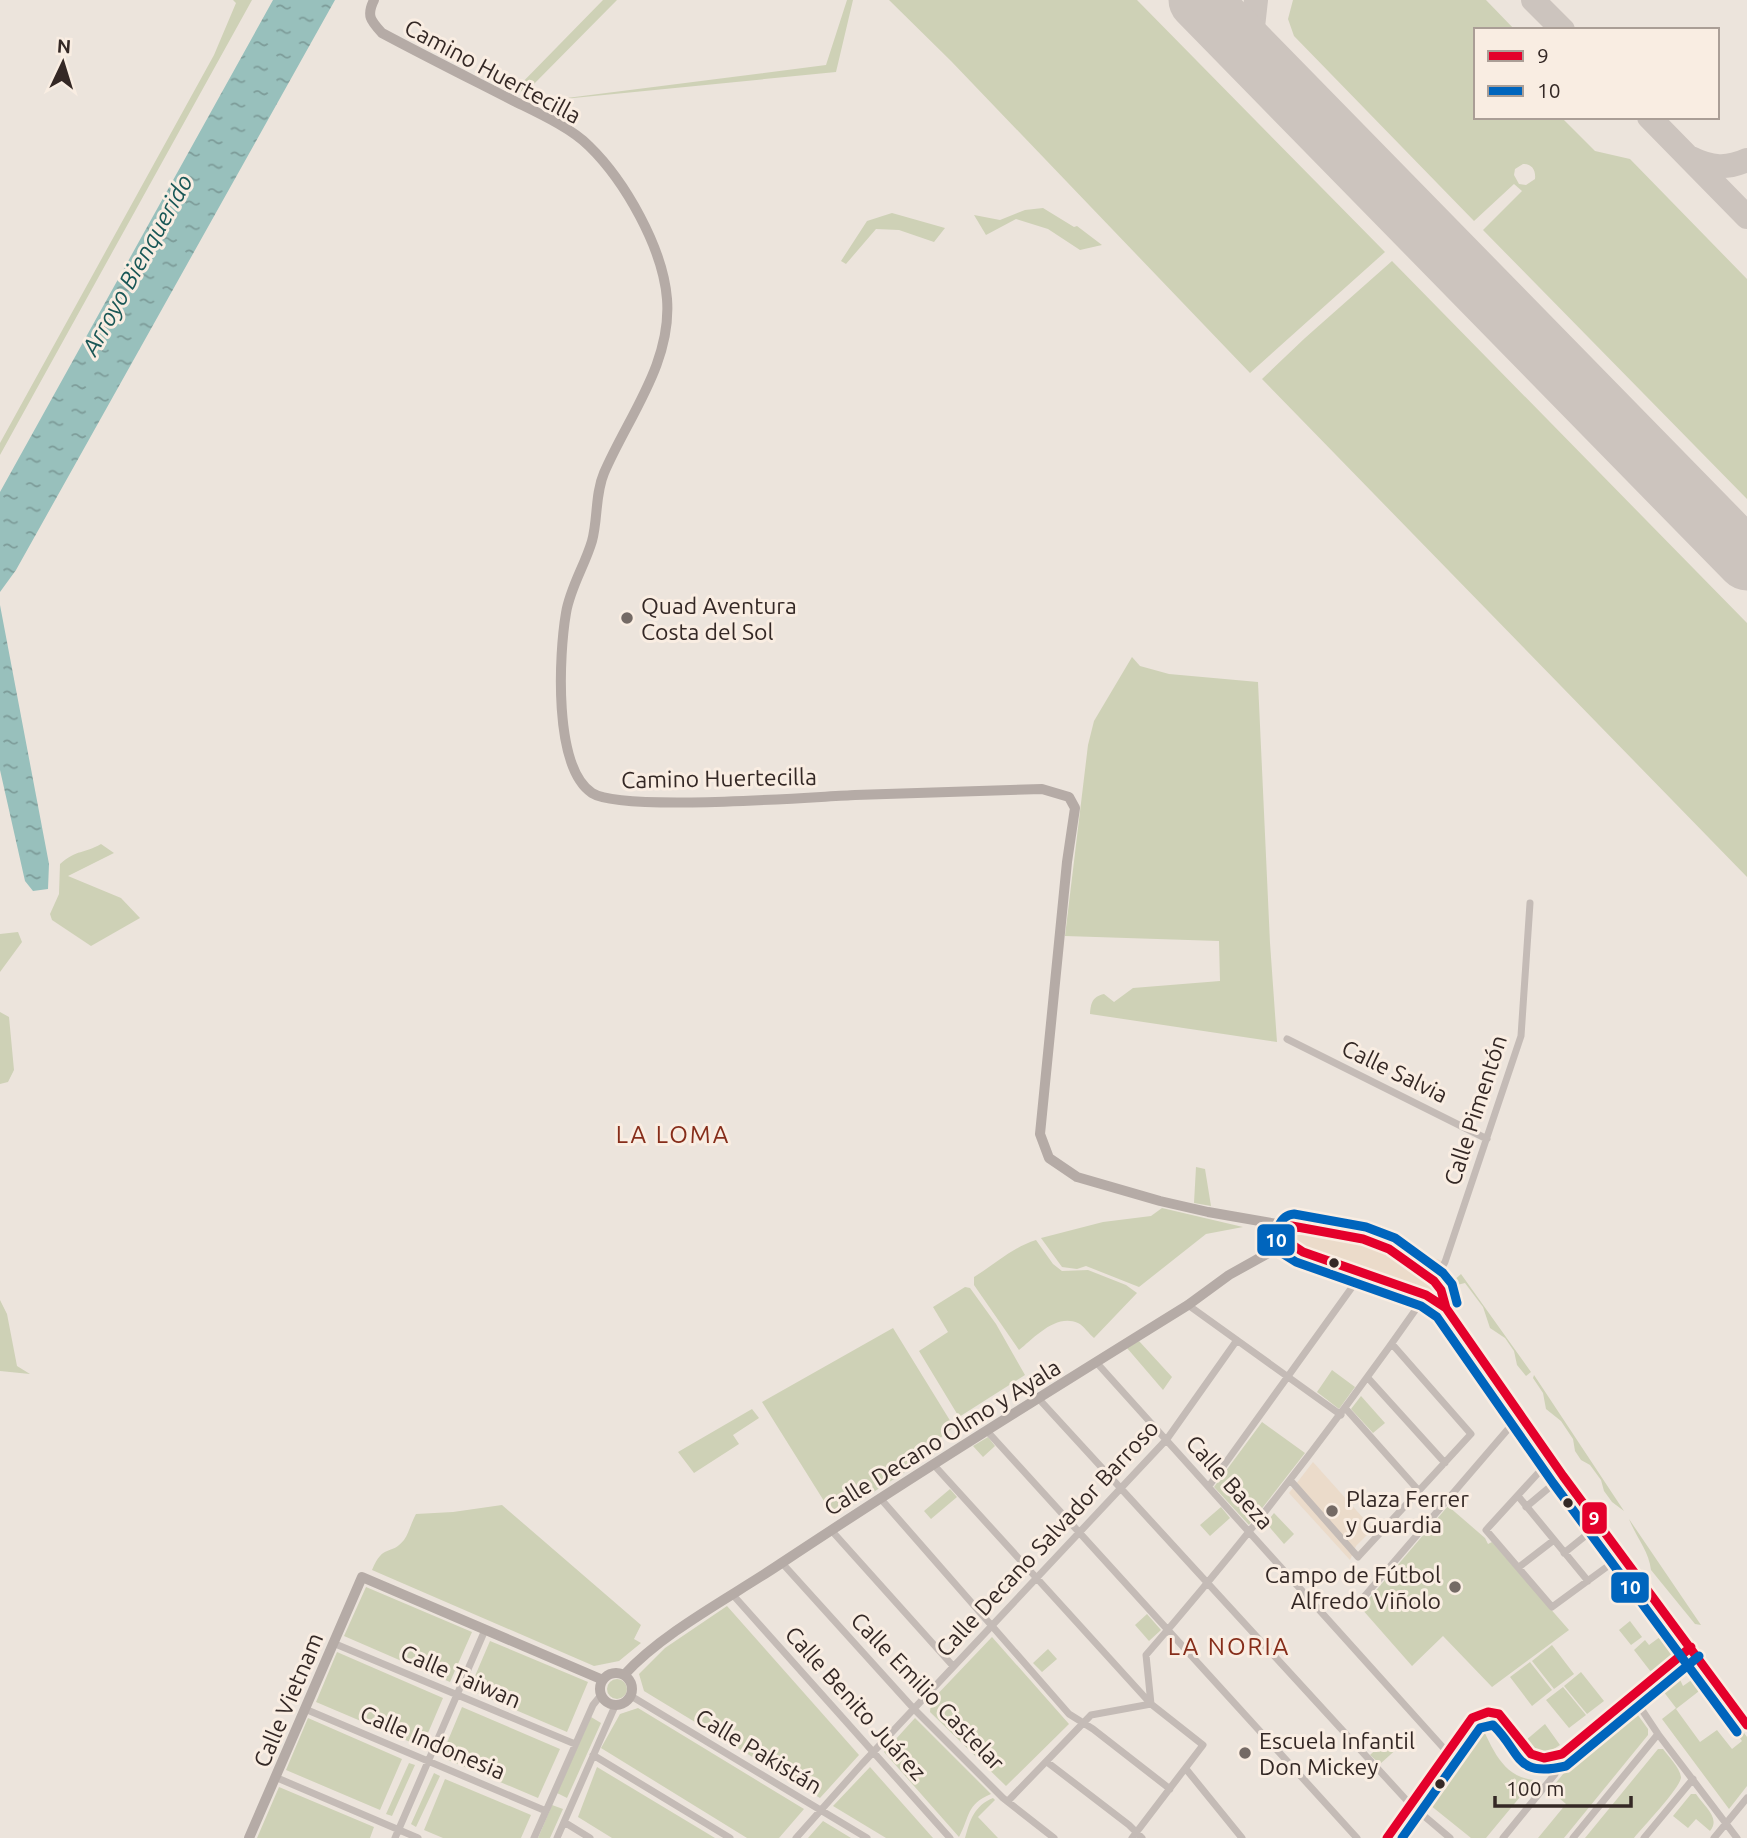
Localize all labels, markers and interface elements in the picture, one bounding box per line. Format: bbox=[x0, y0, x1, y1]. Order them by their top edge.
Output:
street label: Camino Huertecilla bbox=[401, 14, 585, 128]
north arrow bbox=[28, 28, 98, 98]
legend bbox=[1474, 28, 1719, 119]
text: N bbox=[56, 35, 72, 58]
text: 9 bbox=[1537, 43, 1549, 67]
text: 10 bbox=[1537, 78, 1561, 102]
water label: Arroyo Bienquerido bbox=[76, 170, 198, 361]
place label: Quad Aventura Costa del Sol bbox=[641, 593, 797, 644]
marker: Quad Aventura Costa del Sol bbox=[619, 610, 635, 626]
street label: Camino Huertecilla bbox=[621, 764, 817, 792]
street label: Calle Pimentón bbox=[1439, 1032, 1511, 1188]
street label: Calle Salvia bbox=[1338, 1035, 1452, 1107]
district label: LA LOMA bbox=[616, 1121, 730, 1148]
line badge: 10 bbox=[1256, 1223, 1296, 1257]
text: 10 bbox=[1265, 1229, 1287, 1251]
unlabelled marker bbox=[1327, 1256, 1341, 1270]
street label: Calle Decano Olmo y Ayala bbox=[819, 1354, 1065, 1520]
street label: Calle Decano Salvador Barroso bbox=[931, 1415, 1163, 1661]
street label: Calle Baeza bbox=[1181, 1430, 1279, 1534]
place label: Plaza Ferrer y Guardia bbox=[1346, 1486, 1469, 1537]
unlabelled marker bbox=[1561, 1496, 1575, 1510]
line badge: 9 bbox=[1581, 1501, 1608, 1535]
marker: Plaza Ferrer y Guardia bbox=[1324, 1503, 1340, 1519]
text: 9 bbox=[1589, 1507, 1599, 1529]
place label: Campo de Fútbol Alfredo Viñolo bbox=[1265, 1562, 1441, 1613]
line badge: 10 bbox=[1610, 1571, 1650, 1604]
text: 10 bbox=[1619, 1576, 1641, 1598]
marker: Campo de Fútbol Alfredo Viñolo bbox=[1447, 1579, 1463, 1595]
street label: Calle Emilio Castelar bbox=[846, 1607, 1010, 1775]
street label: Calle Benito Juárez bbox=[780, 1621, 932, 1785]
street label: Calle Vietnam bbox=[248, 1629, 328, 1771]
district label: LA NORIA bbox=[1168, 1633, 1290, 1660]
street label: Calle Taiwan bbox=[397, 1639, 525, 1713]
street label: Calle Indonesia bbox=[357, 1700, 509, 1784]
street label: Calle Pakistán bbox=[692, 1704, 826, 1798]
place label: Escuela Infantil Don Mickey bbox=[1259, 1728, 1415, 1779]
marker: Escuela Infantil Don Mickey bbox=[1237, 1745, 1253, 1761]
scale bar bbox=[1495, 1764, 1632, 1808]
text: 100 m bbox=[1506, 1776, 1564, 1800]
unlabelled marker bbox=[1433, 1777, 1447, 1791]

